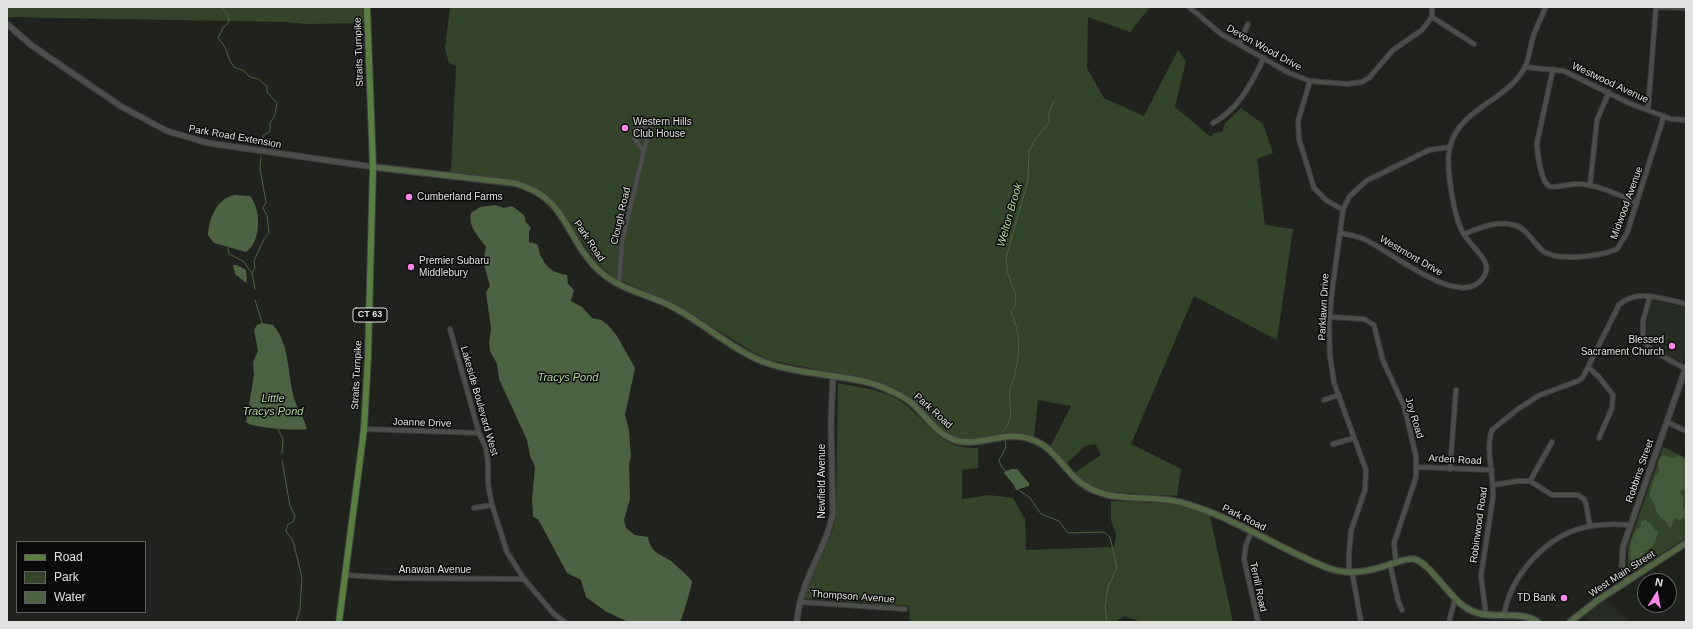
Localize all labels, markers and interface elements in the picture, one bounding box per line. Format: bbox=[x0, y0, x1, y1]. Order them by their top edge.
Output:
street label: Straits Turnpike bbox=[352, 17, 366, 87]
street label: Devon Wood Drive bbox=[1224, 22, 1304, 74]
street label: Westwood Avenue bbox=[1570, 60, 1650, 106]
place label: Western Hills Club House bbox=[633, 116, 692, 140]
street label: Park Road Extension bbox=[188, 123, 282, 151]
marker: Western Hills Club House bbox=[620, 123, 630, 133]
street label: Midwood Avenue bbox=[1608, 165, 1646, 241]
water label: Welton Brook bbox=[995, 182, 1025, 248]
street label: Clough Road bbox=[609, 186, 633, 246]
place label: Cumberland Farms bbox=[417, 191, 503, 203]
marker: Cumberland Farms bbox=[404, 192, 414, 202]
street label: Park Road bbox=[571, 218, 607, 264]
street label: Westmont Drive bbox=[1377, 233, 1445, 279]
place label: Premier Subaru Middlebury bbox=[419, 255, 489, 278]
marker: Premier Subaru Middlebury bbox=[406, 262, 416, 272]
street label: Parklawn Drive bbox=[1316, 273, 1332, 341]
road number: CT 63 bbox=[353, 308, 387, 322]
place label: Blessed Sacrament Church bbox=[1581, 334, 1664, 358]
street label: Straits Turnpike bbox=[349, 340, 365, 410]
marker: Blessed Sacrament Church bbox=[1667, 341, 1677, 351]
street label: Lakeside Boulevard West bbox=[458, 345, 500, 457]
water label: Tracys Pond bbox=[538, 371, 598, 385]
street label: Park Road bbox=[911, 391, 955, 431]
water label: Little Tracys Pond bbox=[243, 392, 303, 418]
street label: Joy Road bbox=[1402, 396, 1426, 440]
street label: Joanne Drive bbox=[392, 416, 452, 430]
street label: Robbins Street bbox=[1624, 438, 1656, 504]
street label: Newfield Avenue bbox=[816, 444, 828, 518]
street label: Arden Road bbox=[1428, 453, 1482, 467]
street label: Robinwood Road bbox=[1468, 486, 1490, 564]
street label: Park Road bbox=[1220, 502, 1268, 534]
legend bbox=[16, 541, 146, 613]
street label: West Main Street bbox=[1587, 548, 1657, 600]
text: Road bbox=[54, 550, 83, 564]
street label: Terrill Road bbox=[1247, 561, 1269, 613]
street label: Anawan Avenue bbox=[399, 564, 471, 576]
text: Park bbox=[54, 570, 79, 584]
north arrow bbox=[1637, 573, 1677, 613]
text: N bbox=[1654, 576, 1664, 589]
street label: Thompson Avenue bbox=[811, 588, 895, 606]
text: Water bbox=[54, 590, 86, 604]
place label: TD Bank bbox=[1517, 592, 1556, 604]
marker: TD Bank bbox=[1559, 593, 1569, 603]

